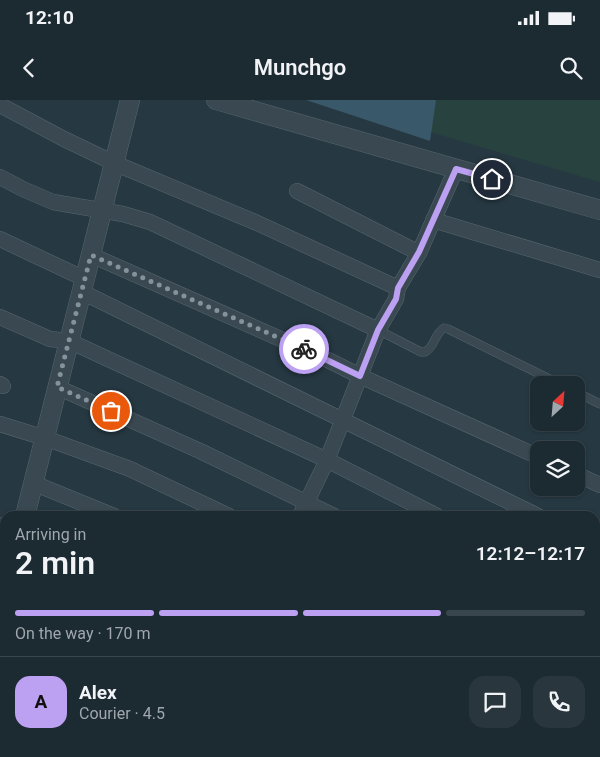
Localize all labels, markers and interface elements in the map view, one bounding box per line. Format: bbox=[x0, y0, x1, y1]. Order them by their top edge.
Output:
text: 12:10 bbox=[25, 6, 74, 29]
icon: back bbox=[15, 54, 43, 82]
icon: search bbox=[557, 54, 585, 82]
text: Munchgo bbox=[254, 55, 346, 80]
pin bbox=[471, 158, 513, 200]
icon: home bbox=[478, 165, 506, 193]
courier bbox=[279, 324, 329, 374]
icon: bike bbox=[290, 335, 318, 363]
north arrow bbox=[530, 376, 585, 431]
map controls bbox=[530, 376, 585, 496]
pin bbox=[90, 390, 132, 432]
icon: bag bbox=[97, 397, 125, 425]
button: layers bbox=[530, 441, 585, 496]
text: Arriving in bbox=[15, 525, 86, 544]
text: 12:12–12:17 bbox=[476, 542, 585, 565]
text: 2 min bbox=[15, 544, 95, 582]
text: On the way · 170 m bbox=[15, 624, 151, 643]
button: chat bbox=[469, 676, 521, 728]
button: phone bbox=[533, 676, 585, 728]
text: Alex bbox=[79, 681, 117, 704]
text: A bbox=[35, 690, 47, 713]
text: Courier · 4.5 bbox=[79, 704, 165, 723]

